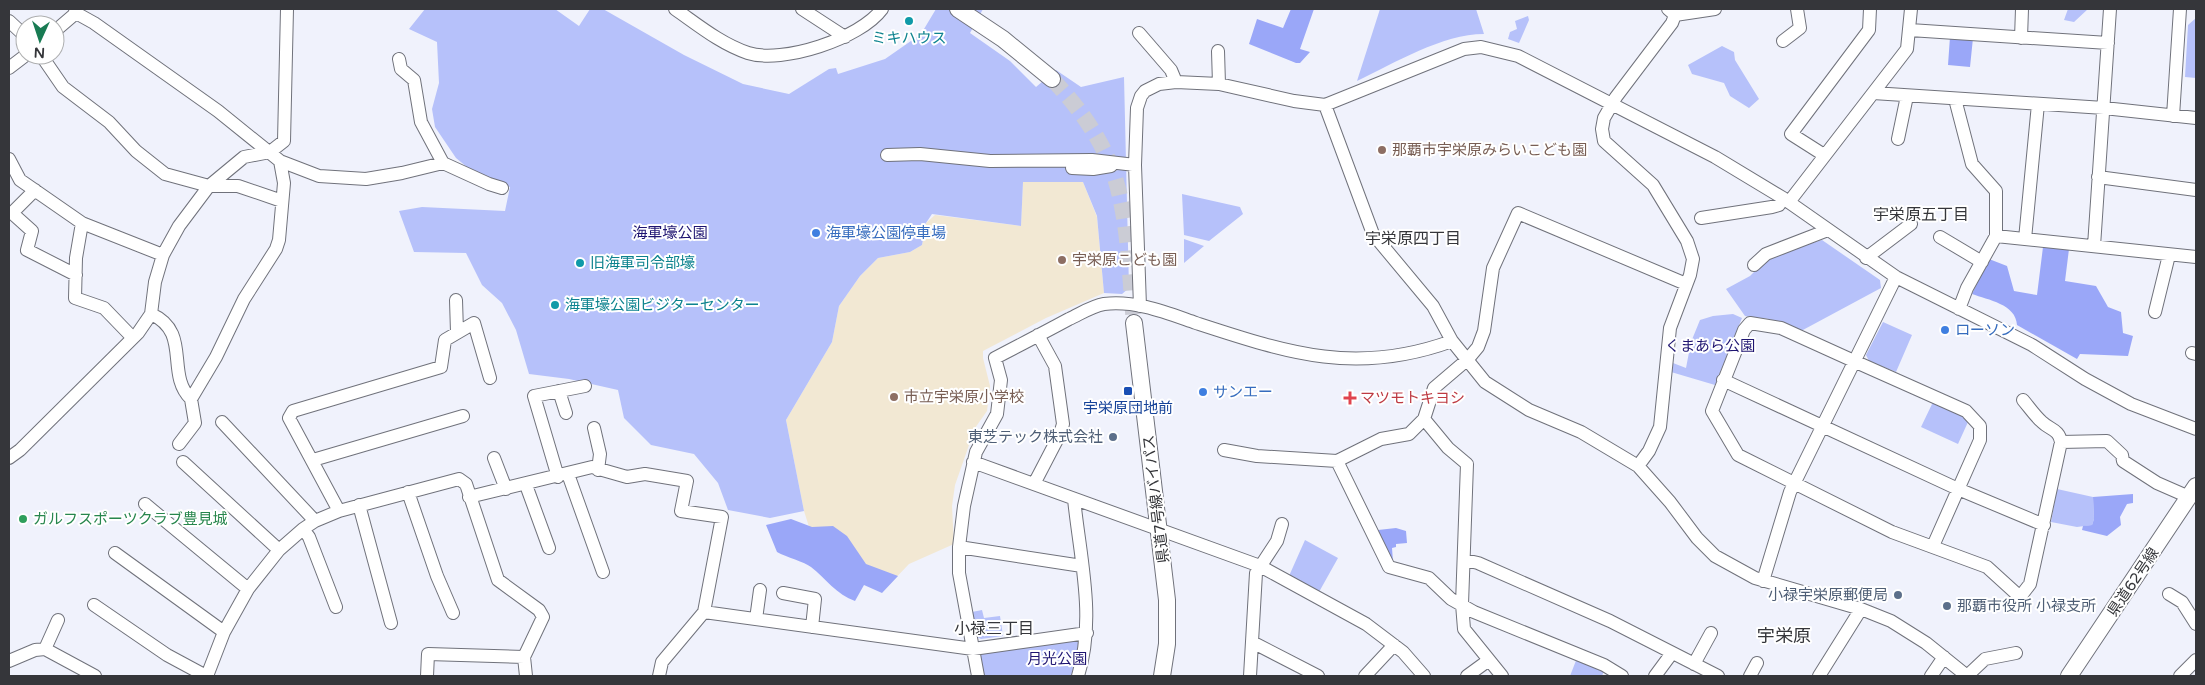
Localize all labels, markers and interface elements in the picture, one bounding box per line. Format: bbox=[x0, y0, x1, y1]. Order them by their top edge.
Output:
north arrow bbox=[15, 15, 65, 65]
marker: ミキハウス bbox=[903, 15, 915, 27]
place label: ミキハウス bbox=[871, 29, 947, 47]
text: N bbox=[33, 44, 45, 61]
place label: 那覇市宇栄原みらいこども園 bbox=[1392, 141, 1587, 159]
marker: 那覇市宇栄原みらいこども園 bbox=[1376, 144, 1388, 156]
district label: 宇栄原五丁目 bbox=[1873, 205, 1969, 225]
park label: 海軍壕公園 bbox=[632, 224, 708, 242]
place label: 海軍壕公園停車場 bbox=[826, 224, 946, 242]
marker: 海軍壕公園停車場 bbox=[810, 227, 822, 239]
district label: 宇栄原四丁目 bbox=[1365, 229, 1461, 249]
place label: 宇栄原こども園 bbox=[1072, 251, 1177, 269]
place label: 旧海軍司令部壕 bbox=[590, 254, 695, 272]
marker: 宇栄原こども園 bbox=[1056, 254, 1068, 266]
marker: 旧海軍司令部壕 bbox=[574, 257, 586, 269]
place label: 海軍壕公園ビジターセンター bbox=[565, 296, 760, 314]
marker: 海軍壕公園ビジターセンター bbox=[549, 299, 561, 311]
place label: ローソン bbox=[1955, 321, 2015, 339]
marker: ローソン bbox=[1939, 324, 1951, 336]
park label: くまあら公園 bbox=[1665, 337, 1755, 355]
place label: サンエー bbox=[1213, 383, 1273, 401]
marker: 宇栄原団地前 bbox=[1122, 385, 1134, 397]
marker: サンエー bbox=[1197, 386, 1209, 398]
place label: 市立宇栄原小学校 bbox=[904, 388, 1024, 406]
place label: マツモトキヨシ bbox=[1360, 389, 1465, 407]
marker: 市立宇栄原小学校 bbox=[888, 391, 900, 403]
marker: マツモトキヨシ bbox=[1344, 392, 1356, 404]
place label: 宇栄原団地前 bbox=[1083, 399, 1173, 417]
place label: 東芝テック株式会社 bbox=[968, 428, 1103, 446]
marker: 東芝テック株式会社 bbox=[1107, 431, 1119, 443]
street label: 県道7号線バイパス bbox=[1139, 434, 1173, 564]
place label: ガルフスポーツクラブ豊見城 bbox=[33, 510, 228, 528]
marker: ガルフスポーツクラブ豊見城 bbox=[17, 513, 29, 525]
street label: 県道62号線 bbox=[2103, 544, 2163, 620]
place label: 小禄宇栄原郵便局 bbox=[1768, 586, 1888, 604]
marker: 小禄宇栄原郵便局 bbox=[1892, 589, 1904, 601]
place label: 那覇市役所 小禄支所 bbox=[1957, 597, 2096, 615]
marker: 那覇市役所 小禄支所 bbox=[1941, 600, 1953, 612]
district label: 小禄三丁目 bbox=[954, 619, 1034, 639]
district label: 宇栄原 bbox=[1757, 625, 1811, 647]
park label: 月光公園 bbox=[1027, 650, 1087, 668]

